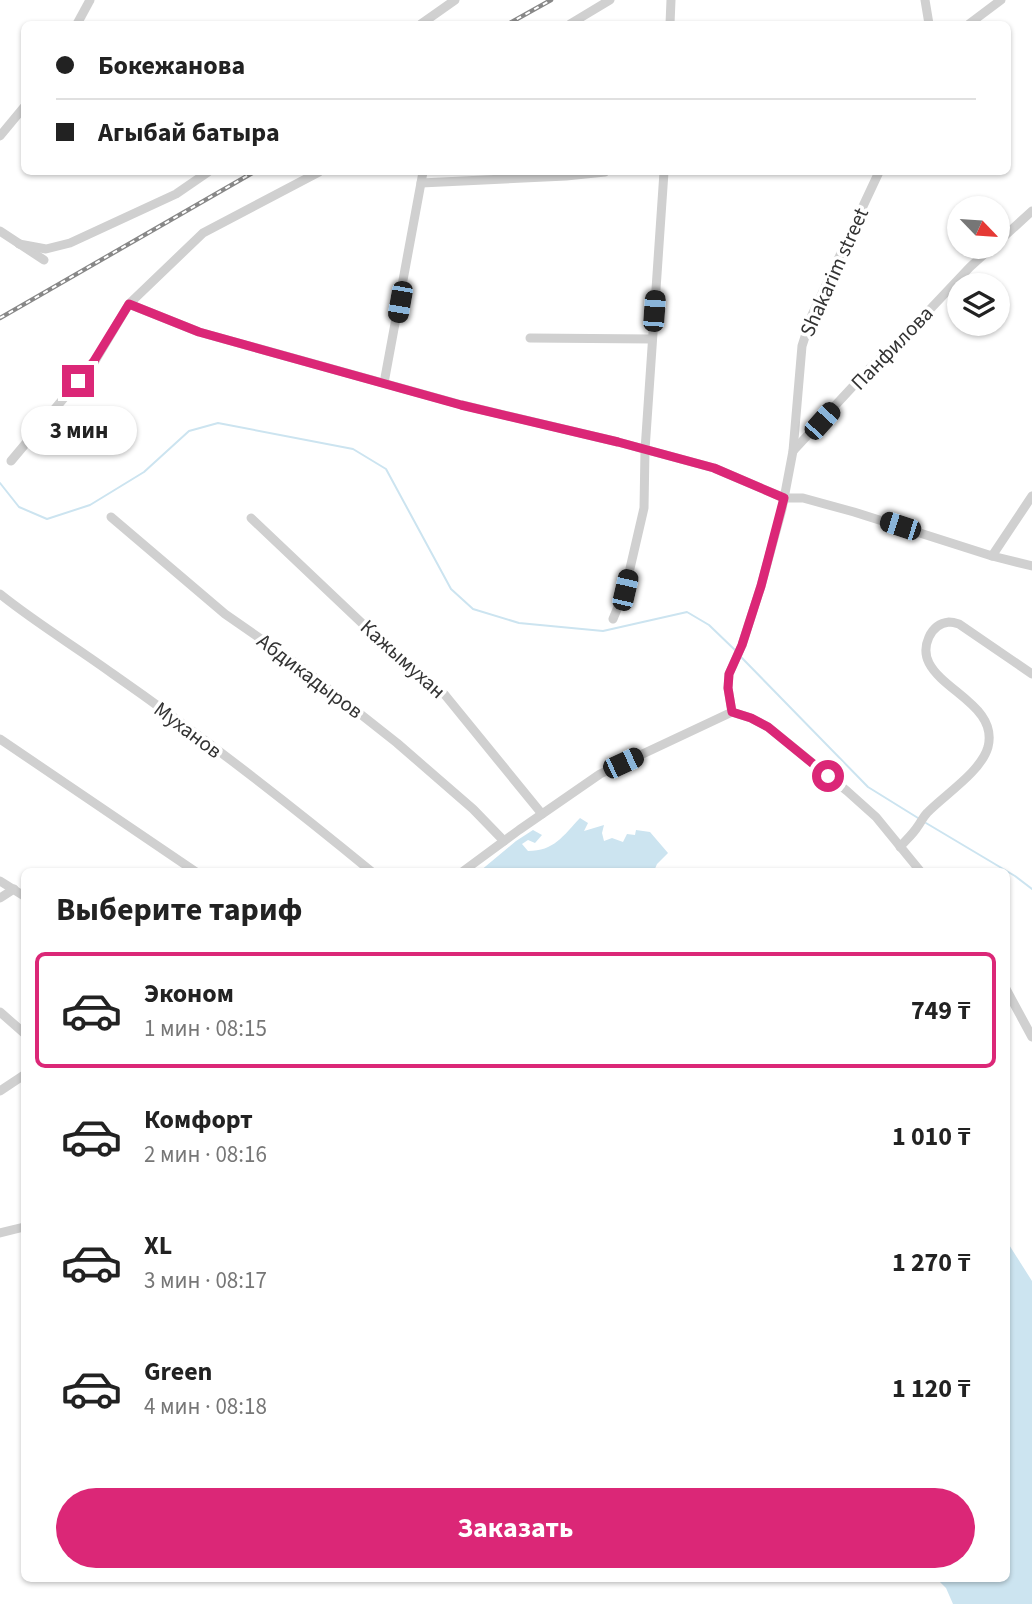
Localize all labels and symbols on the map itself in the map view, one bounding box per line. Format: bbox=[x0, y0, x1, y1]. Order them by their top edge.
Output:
north arrow bbox=[947, 196, 1010, 259]
street label: Shakarim street bbox=[792, 203, 876, 341]
car bbox=[387, 279, 414, 325]
car bbox=[643, 289, 666, 333]
street label: Панфилова bbox=[844, 299, 940, 397]
route end bbox=[62, 365, 94, 397]
car bbox=[801, 398, 844, 444]
callout: 3 мин bbox=[20, 406, 136, 454]
car bbox=[877, 510, 924, 542]
car bbox=[611, 567, 640, 613]
street label: Кажымухан bbox=[354, 612, 452, 706]
street label: Абдикадыров bbox=[251, 626, 369, 726]
street label: Муханов bbox=[148, 694, 228, 766]
car bbox=[600, 745, 647, 781]
route start bbox=[812, 760, 844, 792]

